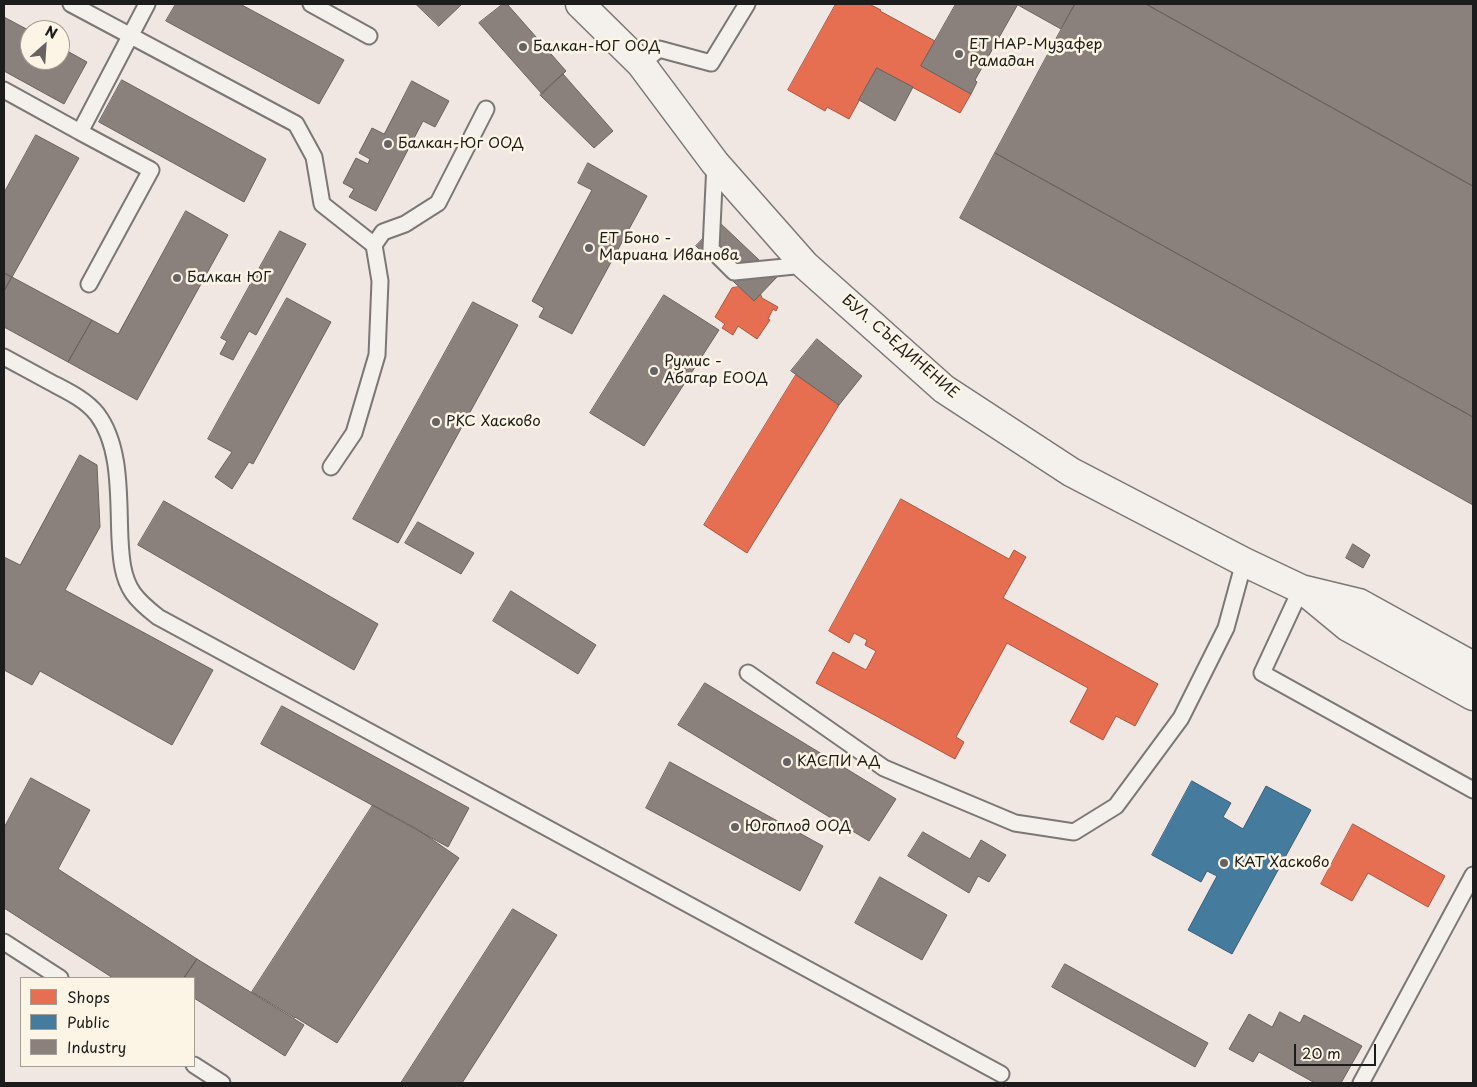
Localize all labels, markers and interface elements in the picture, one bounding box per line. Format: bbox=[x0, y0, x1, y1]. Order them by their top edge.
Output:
north arrow bbox=[20, 20, 70, 70]
text: N bbox=[42, 20, 61, 44]
place label: ЕТ НАР-Музафер Рамадан bbox=[969, 36, 1102, 71]
place label: Балкан-ЮГ ООД bbox=[533, 38, 661, 56]
marker: Балкан-ЮГ ООД bbox=[517, 41, 529, 53]
marker: ЕТ НАР-Музафер Рамадан bbox=[953, 48, 965, 60]
place label: Балкан-Юг ООД bbox=[398, 135, 524, 153]
marker: Балкан-Юг ООД bbox=[382, 138, 394, 150]
place label: ЕТ Боно - Мариана Иванова bbox=[599, 230, 739, 265]
marker: ЕТ Боно - Мариана Иванова bbox=[583, 242, 595, 254]
place label: Балкан ЮГ bbox=[187, 269, 271, 287]
marker: Балкан ЮГ bbox=[171, 272, 183, 284]
street label: БУЛ. СЪЕДИНЕНИЕ bbox=[838, 291, 962, 403]
place label: Румис - Абагар ЕООД bbox=[664, 353, 768, 388]
marker: Румис - Абагар ЕООД bbox=[648, 365, 660, 377]
place label: РКС Хасково bbox=[446, 413, 541, 431]
marker: РКС Хасково bbox=[430, 416, 442, 428]
place label: КАСПИ АД bbox=[797, 753, 881, 771]
marker: КАСПИ АД bbox=[781, 756, 793, 768]
place label: Югоплод ООД bbox=[745, 818, 851, 836]
marker: Югоплод ООД bbox=[729, 821, 741, 833]
place label: КАТ Хасково bbox=[1234, 854, 1329, 872]
marker: КАТ Хасково bbox=[1218, 857, 1230, 869]
legend bbox=[20, 977, 195, 1067]
text: Shops bbox=[67, 985, 110, 1008]
text: Public bbox=[67, 1010, 110, 1033]
scale bar bbox=[1297, 1034, 1380, 1066]
text: Industry bbox=[67, 1035, 126, 1058]
text: 20 m bbox=[1302, 1041, 1341, 1064]

